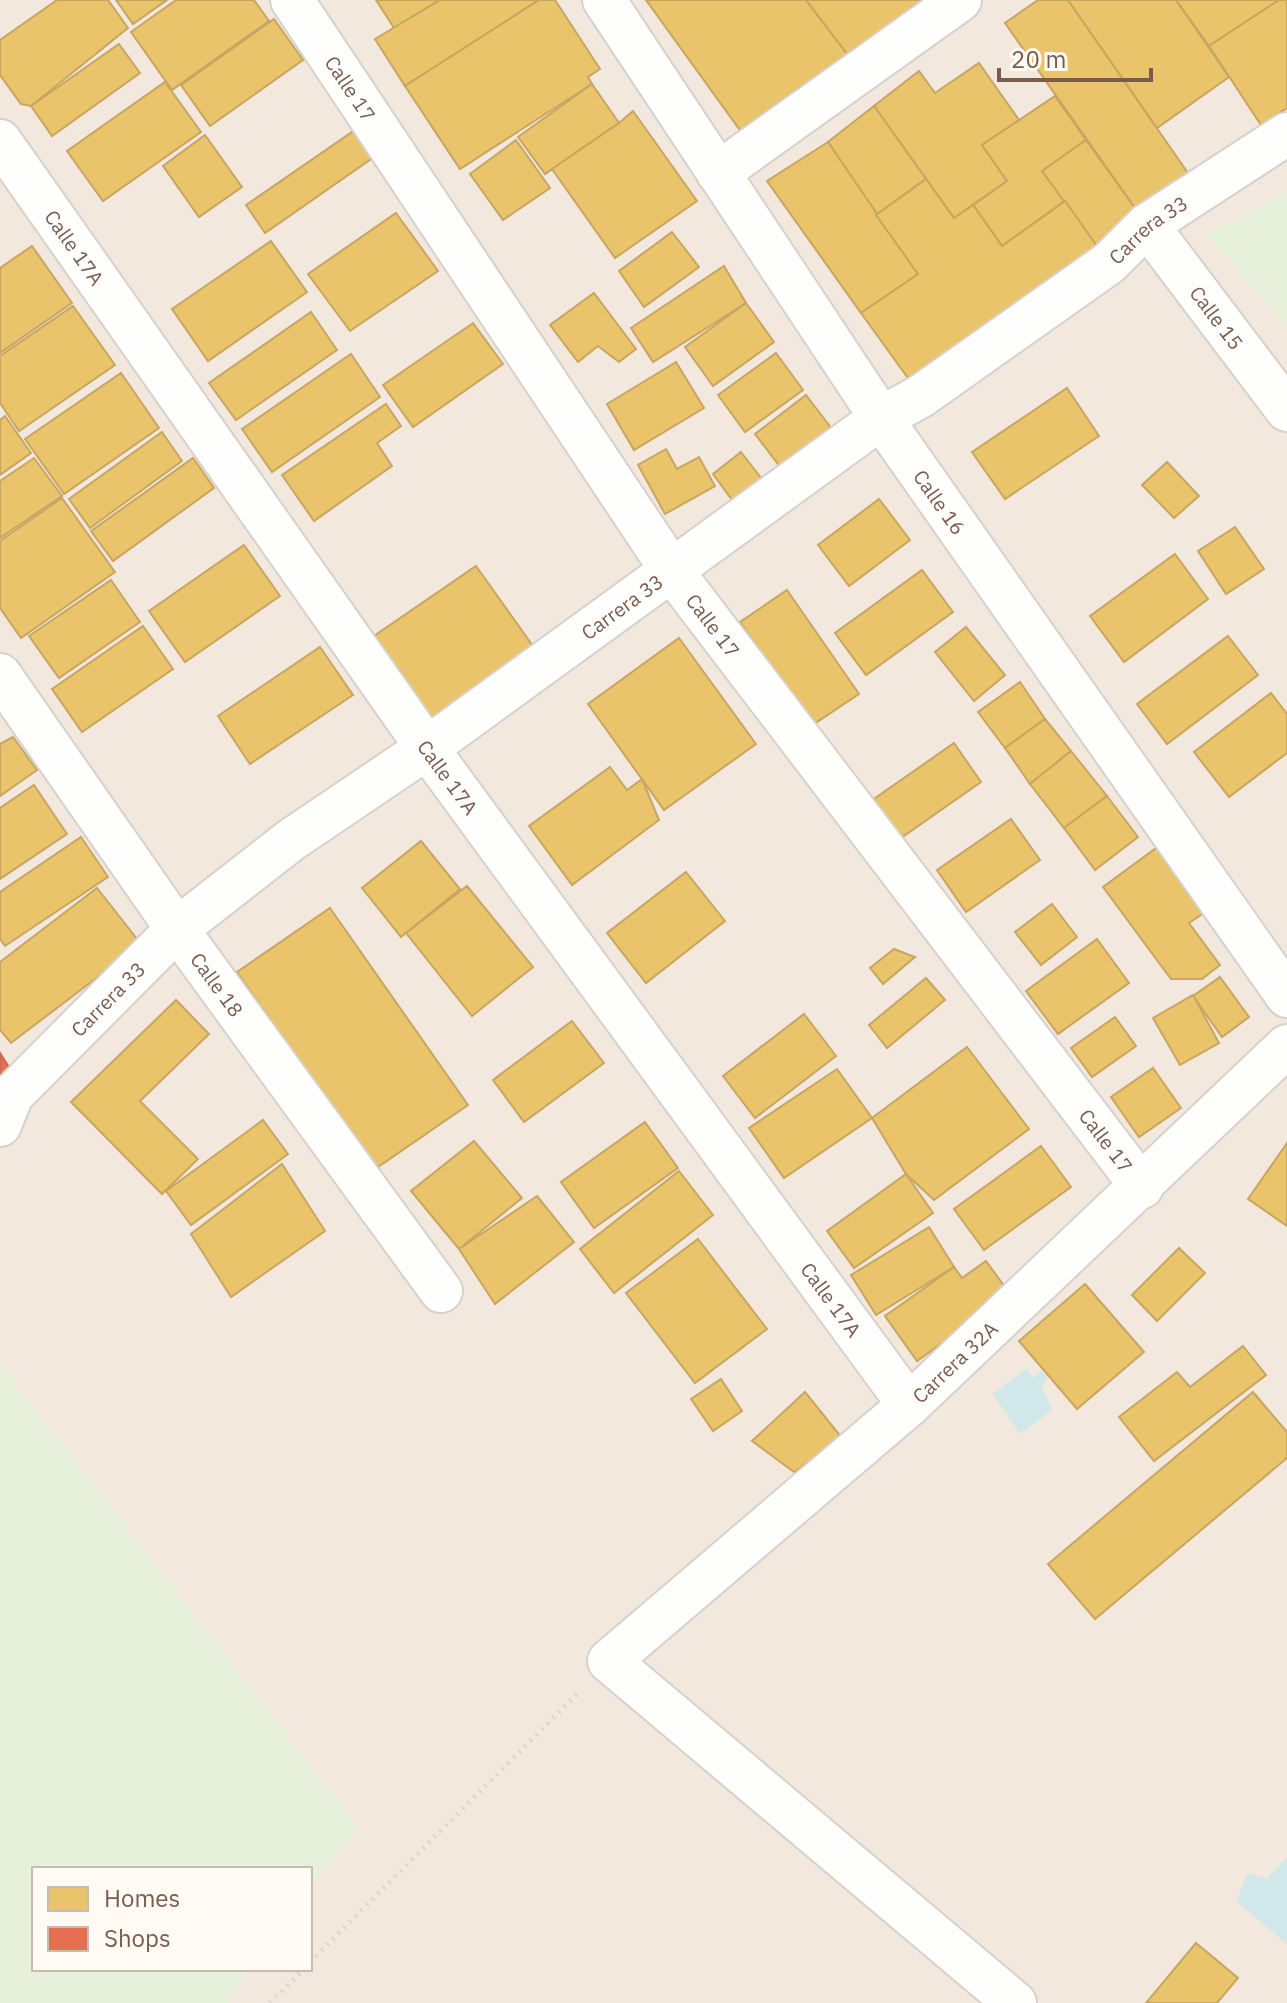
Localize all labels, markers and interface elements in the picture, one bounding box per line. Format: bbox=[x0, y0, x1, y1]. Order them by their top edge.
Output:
scale bar bbox=[999, 32, 1151, 82]
text: 20 m bbox=[1011, 43, 1066, 75]
street label: Calle 17 bbox=[319, 50, 382, 126]
street label: Carrera 33 bbox=[1102, 189, 1193, 270]
street label: Calle 17A bbox=[39, 204, 111, 291]
street label: Calle 15 bbox=[1184, 280, 1250, 355]
street label: Calle 16 bbox=[908, 464, 972, 540]
street label: Carrera 33 bbox=[575, 567, 668, 645]
street label: Calle 17 bbox=[680, 588, 746, 663]
street label: Calle 17A bbox=[412, 734, 485, 820]
street label: Calle 18 bbox=[185, 947, 250, 1022]
street label: Carrera 33 bbox=[64, 955, 151, 1042]
street label: Calle 17 bbox=[1073, 1103, 1139, 1178]
street label: Calle 17A bbox=[795, 1257, 868, 1342]
street label: Carrera 32A bbox=[906, 1315, 1003, 1409]
legend bbox=[32, 1867, 312, 1971]
text: Homes bbox=[104, 1882, 180, 1914]
text: Shops bbox=[104, 1922, 171, 1954]

